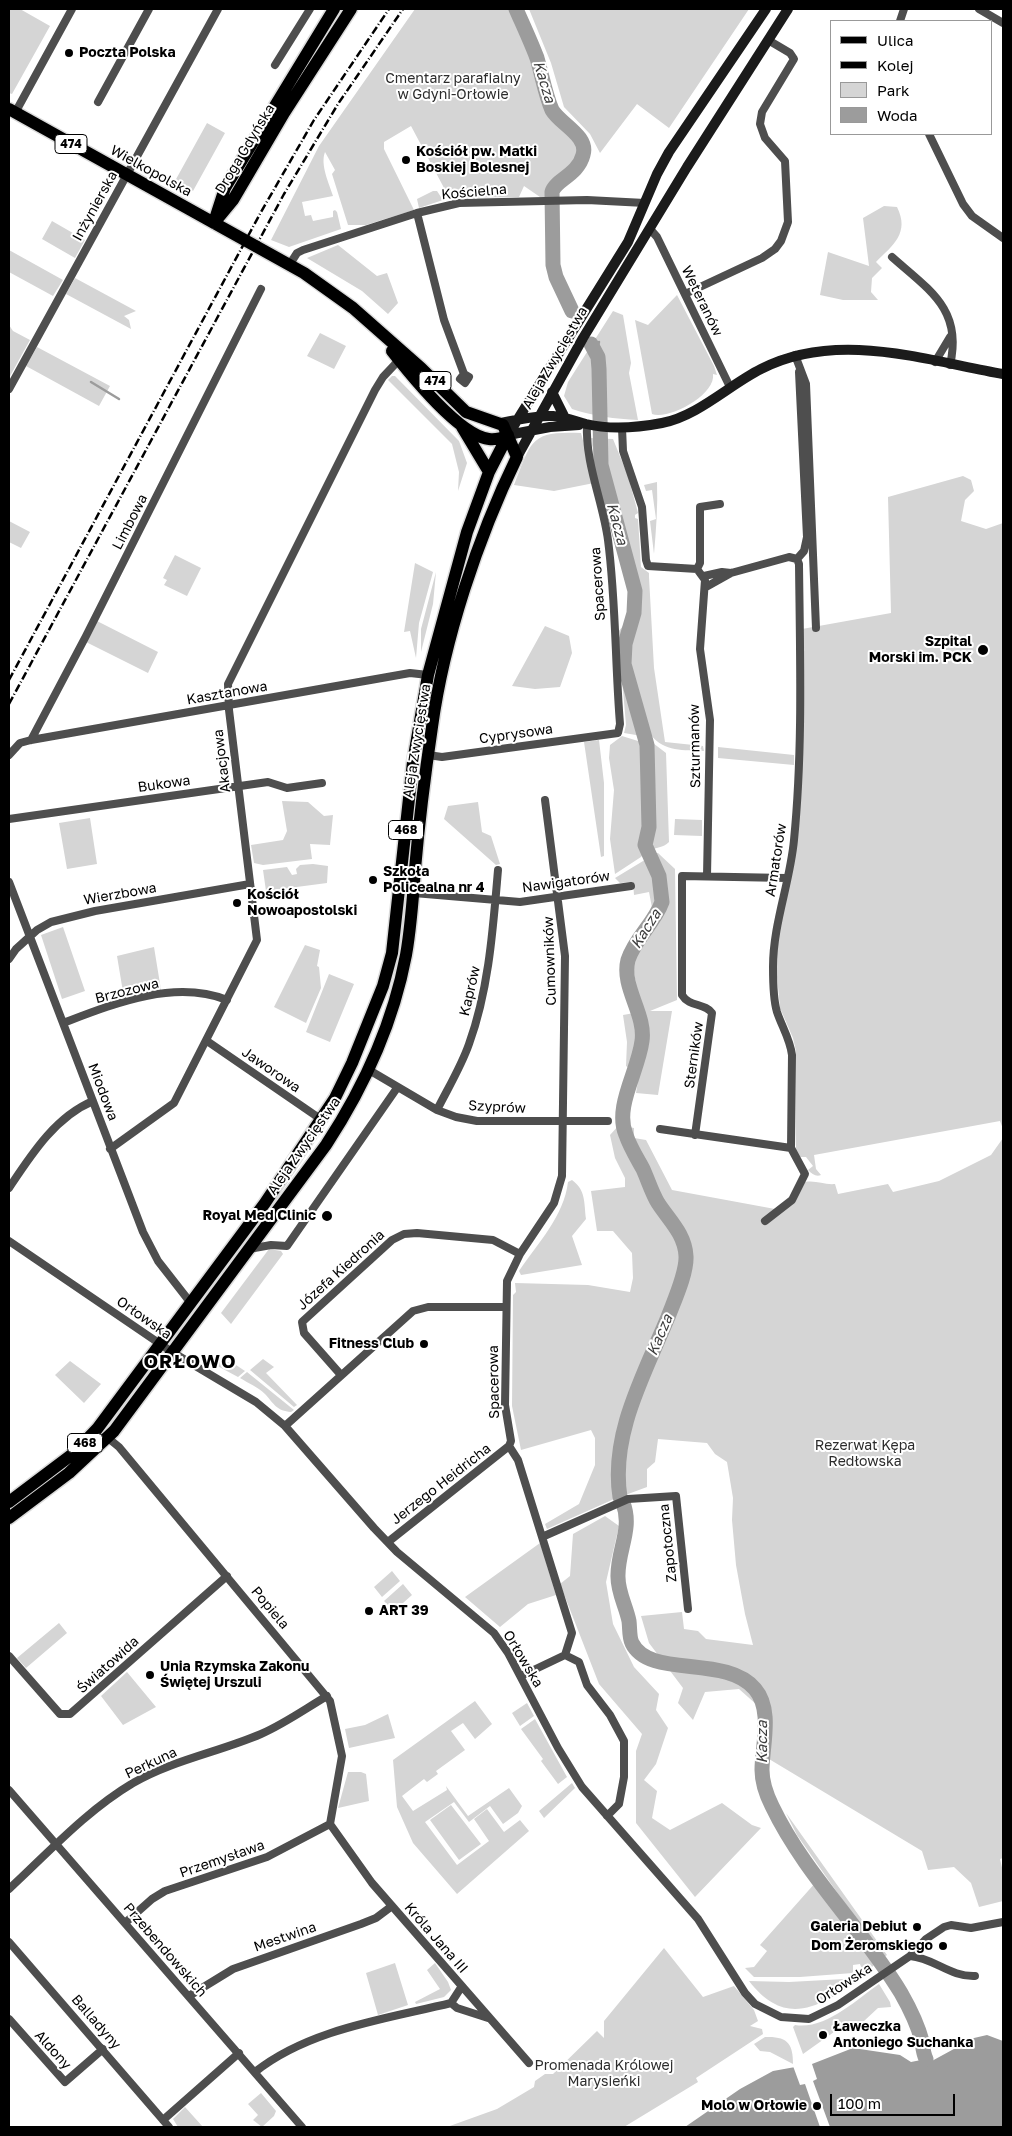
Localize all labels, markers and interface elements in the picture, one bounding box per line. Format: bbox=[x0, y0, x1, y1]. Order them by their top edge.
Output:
legend bbox=[830, 20, 992, 135]
text: Ulica bbox=[877, 31, 913, 49]
place label: Poczta Polska bbox=[79, 45, 176, 61]
marker: Poczta Polska bbox=[63, 47, 75, 59]
text: Kolej bbox=[877, 56, 913, 74]
water label: Kacza bbox=[529, 59, 559, 105]
park label: Cmentarz parafialny w Gdyni-Orłowie bbox=[385, 71, 521, 104]
text: Park bbox=[877, 81, 909, 99]
street label: Droga Gdyńska bbox=[212, 101, 278, 197]
text: Woda bbox=[877, 106, 918, 124]
road number: 474 bbox=[55, 134, 87, 154]
street label: Wielkopolska bbox=[107, 142, 195, 200]
place label: Kościół pw. Matki Boskiej Bolesnej bbox=[416, 144, 537, 176]
marker: Kościół pw. Matki Boskiej Bolesnej bbox=[400, 154, 412, 166]
street label: Inżynierska bbox=[69, 168, 121, 244]
street label: Kościelna bbox=[441, 181, 507, 203]
street label: Weteranów bbox=[678, 263, 726, 339]
street label: Aleja Zwycięstwa bbox=[519, 304, 591, 412]
road number: 474 bbox=[419, 372, 451, 391]
street label: Limbowa bbox=[109, 491, 151, 553]
water label: Kacza bbox=[603, 501, 631, 547]
street label: Spacerowa bbox=[587, 547, 609, 621]
place label: Szpital Morski im. PCK bbox=[869, 634, 972, 666]
marker: Szpital Morski im. PCK bbox=[976, 643, 990, 657]
street label: Kasztanowa bbox=[185, 678, 269, 708]
street label: Aleja Zwycięstwa bbox=[400, 683, 434, 799]
street label: Szturmanów bbox=[686, 704, 704, 788]
street label: Cyprysowa bbox=[478, 721, 554, 747]
street label: Akacjowa bbox=[210, 728, 234, 794]
street label: Bukowa bbox=[137, 772, 191, 796]
road number: 468 bbox=[388, 820, 424, 840]
street label: Armatorów bbox=[762, 822, 790, 898]
place label: Szkoła Policealna nr 4 bbox=[383, 864, 485, 896]
street label: Nawigatorów bbox=[521, 868, 611, 896]
marker: Szkoła Policealna nr 4 bbox=[367, 874, 379, 886]
street label: Wierzbowa bbox=[82, 879, 158, 909]
place label: Kościół Nowoapostolski bbox=[247, 887, 357, 920]
marker: Kościół Nowoapostolski bbox=[231, 897, 243, 909]
water label: Kacza bbox=[627, 906, 665, 952]
street label: Cumowników bbox=[540, 916, 560, 1006]
street label: Kaprów bbox=[456, 964, 484, 1018]
street label: Brzozowa bbox=[93, 975, 161, 1007]
street label: Sterników bbox=[681, 1020, 707, 1090]
street label: Jaworowa bbox=[238, 1044, 304, 1096]
street label: Miodowa bbox=[84, 1061, 122, 1123]
street label: Aleja Zwycięstwa bbox=[264, 1094, 344, 1198]
street label: Szyprów bbox=[468, 1097, 526, 1117]
place label: Royal Med Clinic bbox=[202, 1208, 316, 1224]
marker: Royal Med Clinic bbox=[320, 1209, 334, 1223]
street label: Józefa Kiedronia bbox=[294, 1226, 388, 1314]
street label: Orłowska bbox=[113, 1293, 175, 1343]
water label: Kacza bbox=[643, 1312, 677, 1358]
place label: Fitness Club bbox=[329, 1336, 414, 1352]
marker: Fitness Club bbox=[418, 1338, 430, 1350]
street label: Spacerowa bbox=[485, 1345, 503, 1419]
district label: ORŁOWO bbox=[143, 1351, 237, 1373]
road number: 468 bbox=[68, 1434, 102, 1452]
park label: Rezerwat Kępa Redłowska bbox=[815, 1438, 915, 1470]
street label: Jerzego Heidricha bbox=[388, 1440, 494, 1528]
street label: Zapotoczna bbox=[656, 1503, 680, 1583]
street label: Popiela bbox=[247, 1583, 293, 1633]
place label: ART 39 bbox=[379, 1603, 429, 1619]
marker: ART 39 bbox=[363, 1605, 375, 1617]
street label: Orłowska bbox=[499, 1627, 547, 1691]
street label: Światowida bbox=[74, 1633, 142, 1697]
place label: Unia Rzymska Zakonu Świętej Urszuli bbox=[160, 1659, 309, 1691]
marker: Unia Rzymska Zakonu Świętej Urszuli bbox=[144, 1669, 156, 1681]
water label: Kacza bbox=[753, 1721, 771, 1763]
street label: Perkuna bbox=[122, 1744, 180, 1782]
street label: Przemysława bbox=[177, 1837, 267, 1881]
street label: Króla Jana III bbox=[401, 1899, 471, 1977]
street label: Przebendowskich bbox=[120, 1900, 210, 2000]
street label: Mestwina bbox=[252, 1918, 318, 1956]
place label: Galeria Debiut bbox=[810, 1919, 907, 1935]
marker: Galeria Debiut bbox=[911, 1921, 923, 1933]
place label: Dom Żeromskiego bbox=[811, 1938, 933, 1954]
marker: Dom Żeromskiego bbox=[937, 1940, 949, 1952]
street label: Orłowska bbox=[813, 1960, 875, 2008]
street label: Balladyny bbox=[68, 1991, 124, 2053]
place label: Ławeczka Antoniego Suchanka bbox=[833, 2019, 973, 2052]
street label: Aldony bbox=[31, 2027, 75, 2073]
marker: Ławeczka Antoniego Suchanka bbox=[817, 2029, 829, 2041]
park label: Promenada Królowej Marysieńki bbox=[535, 2058, 673, 2090]
scale bar bbox=[832, 2084, 957, 2116]
text: 100 m bbox=[838, 2094, 881, 2112]
place label: Molo w Orłowie bbox=[701, 2098, 807, 2114]
marker: Molo w Orłowie bbox=[811, 2100, 823, 2112]

